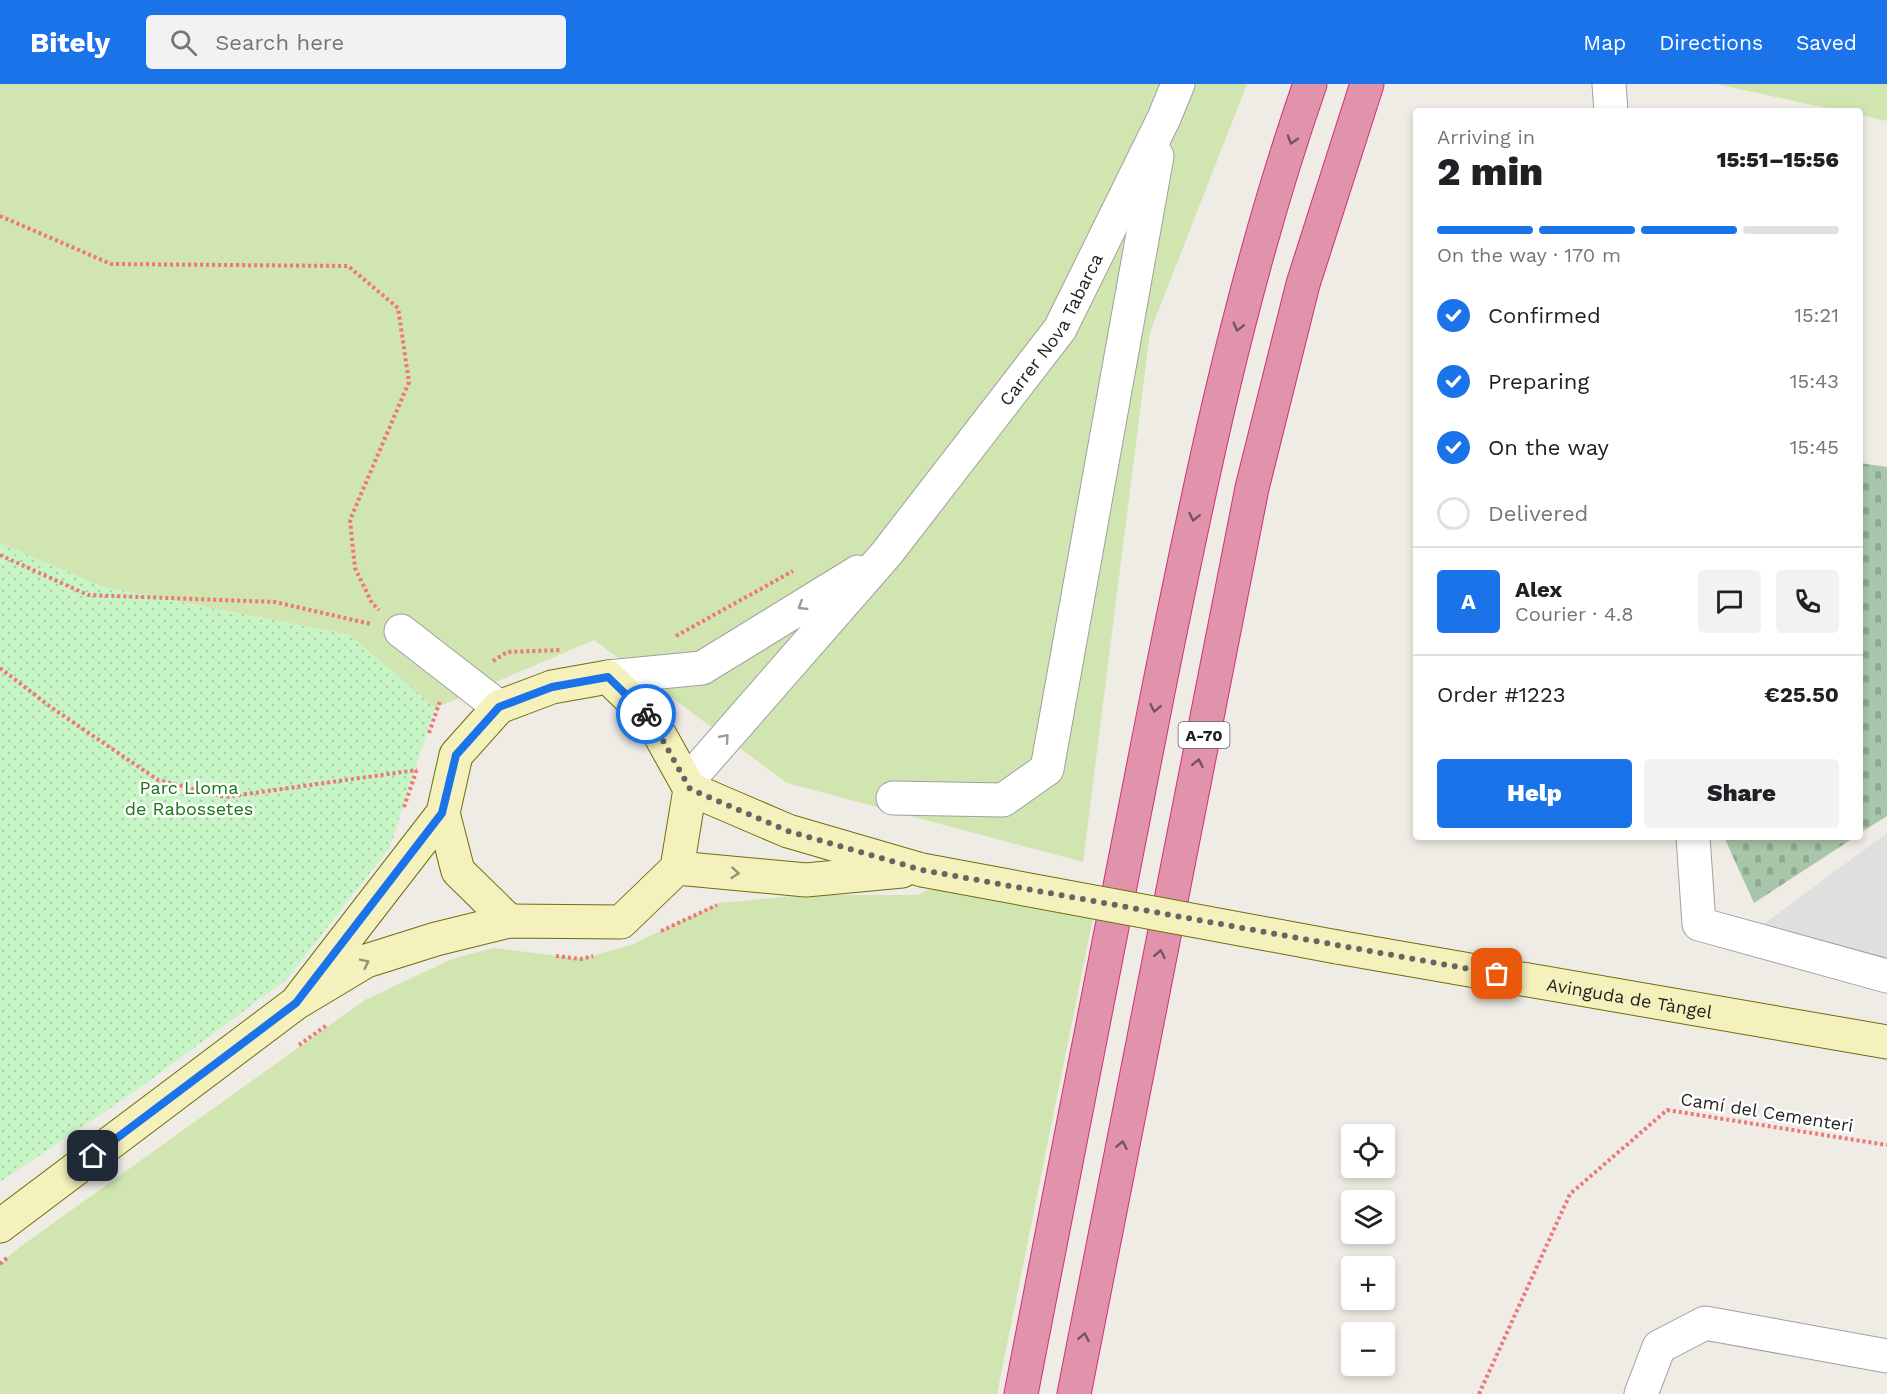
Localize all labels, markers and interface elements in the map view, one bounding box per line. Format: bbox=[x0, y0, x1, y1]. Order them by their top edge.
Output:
search box bbox=[146, 15, 566, 69]
text: Bitely bbox=[30, 26, 110, 59]
icon: search bbox=[167, 26, 200, 59]
text: Search here bbox=[215, 30, 344, 55]
text: Map bbox=[1583, 30, 1626, 55]
text: Directions bbox=[1659, 30, 1763, 55]
text: Saved bbox=[1796, 30, 1857, 55]
text: Arriving in bbox=[1437, 125, 1535, 149]
one-way arrow bbox=[1287, 134, 1299, 145]
text: 15:51–15:56 bbox=[1717, 147, 1839, 172]
text: 2 min bbox=[1437, 149, 1543, 194]
text: On the way · 170 m bbox=[1437, 243, 1621, 267]
street label: Carrer Nova Tabarca bbox=[994, 250, 1106, 409]
icon: check bbox=[1437, 299, 1470, 332]
text: Confirmed bbox=[1488, 303, 1601, 328]
text: 15:21 bbox=[1794, 303, 1839, 327]
one-way arrow bbox=[1233, 321, 1245, 332]
icon: check bbox=[1437, 365, 1470, 398]
text: Preparing bbox=[1488, 369, 1589, 394]
text: 15:43 bbox=[1790, 369, 1839, 393]
icon: check bbox=[1437, 431, 1470, 464]
text: On the way bbox=[1488, 435, 1609, 460]
text: 15:45 bbox=[1790, 435, 1839, 459]
text: Delivered bbox=[1488, 501, 1588, 526]
one-way arrow bbox=[1188, 512, 1201, 522]
button: chat bbox=[1698, 570, 1761, 633]
button: phone bbox=[1776, 570, 1839, 633]
text: Alex bbox=[1515, 577, 1562, 602]
text: A bbox=[1461, 589, 1476, 614]
one-way arrow bbox=[798, 599, 808, 611]
text: Courier · 4.8 bbox=[1515, 602, 1634, 626]
text: Order #1223 bbox=[1437, 682, 1566, 707]
text: €25.50 bbox=[1764, 682, 1839, 707]
courier bbox=[616, 684, 676, 744]
icon: bike bbox=[630, 698, 663, 731]
one-way arrow bbox=[1149, 703, 1162, 713]
road number: A-70 bbox=[1178, 722, 1230, 748]
one-way arrow bbox=[718, 734, 729, 744]
one-way arrow bbox=[1191, 758, 1204, 768]
button: Help bbox=[1437, 759, 1632, 828]
button: Share bbox=[1644, 759, 1839, 828]
park label: Parc Lloma de Rabossetes bbox=[125, 777, 253, 819]
one-way arrow bbox=[731, 866, 740, 879]
pin bbox=[1471, 948, 1522, 999]
one-way arrow bbox=[1153, 949, 1166, 959]
icon: bag bbox=[1480, 957, 1513, 990]
one-way arrow bbox=[358, 958, 369, 970]
street label: Avinguda de Tàngel bbox=[1545, 973, 1715, 1022]
street label: Camí del Cementeri bbox=[1679, 1088, 1855, 1136]
map controls bbox=[1341, 1124, 1395, 1376]
button: locate bbox=[1341, 1124, 1395, 1178]
pin bbox=[67, 1130, 118, 1181]
icon: home bbox=[76, 1139, 109, 1172]
one-way arrow bbox=[1115, 1140, 1128, 1150]
button: layers bbox=[1341, 1190, 1395, 1244]
button: + bbox=[1341, 1256, 1395, 1310]
button: − bbox=[1341, 1322, 1395, 1376]
one-way arrow bbox=[1077, 1332, 1090, 1342]

